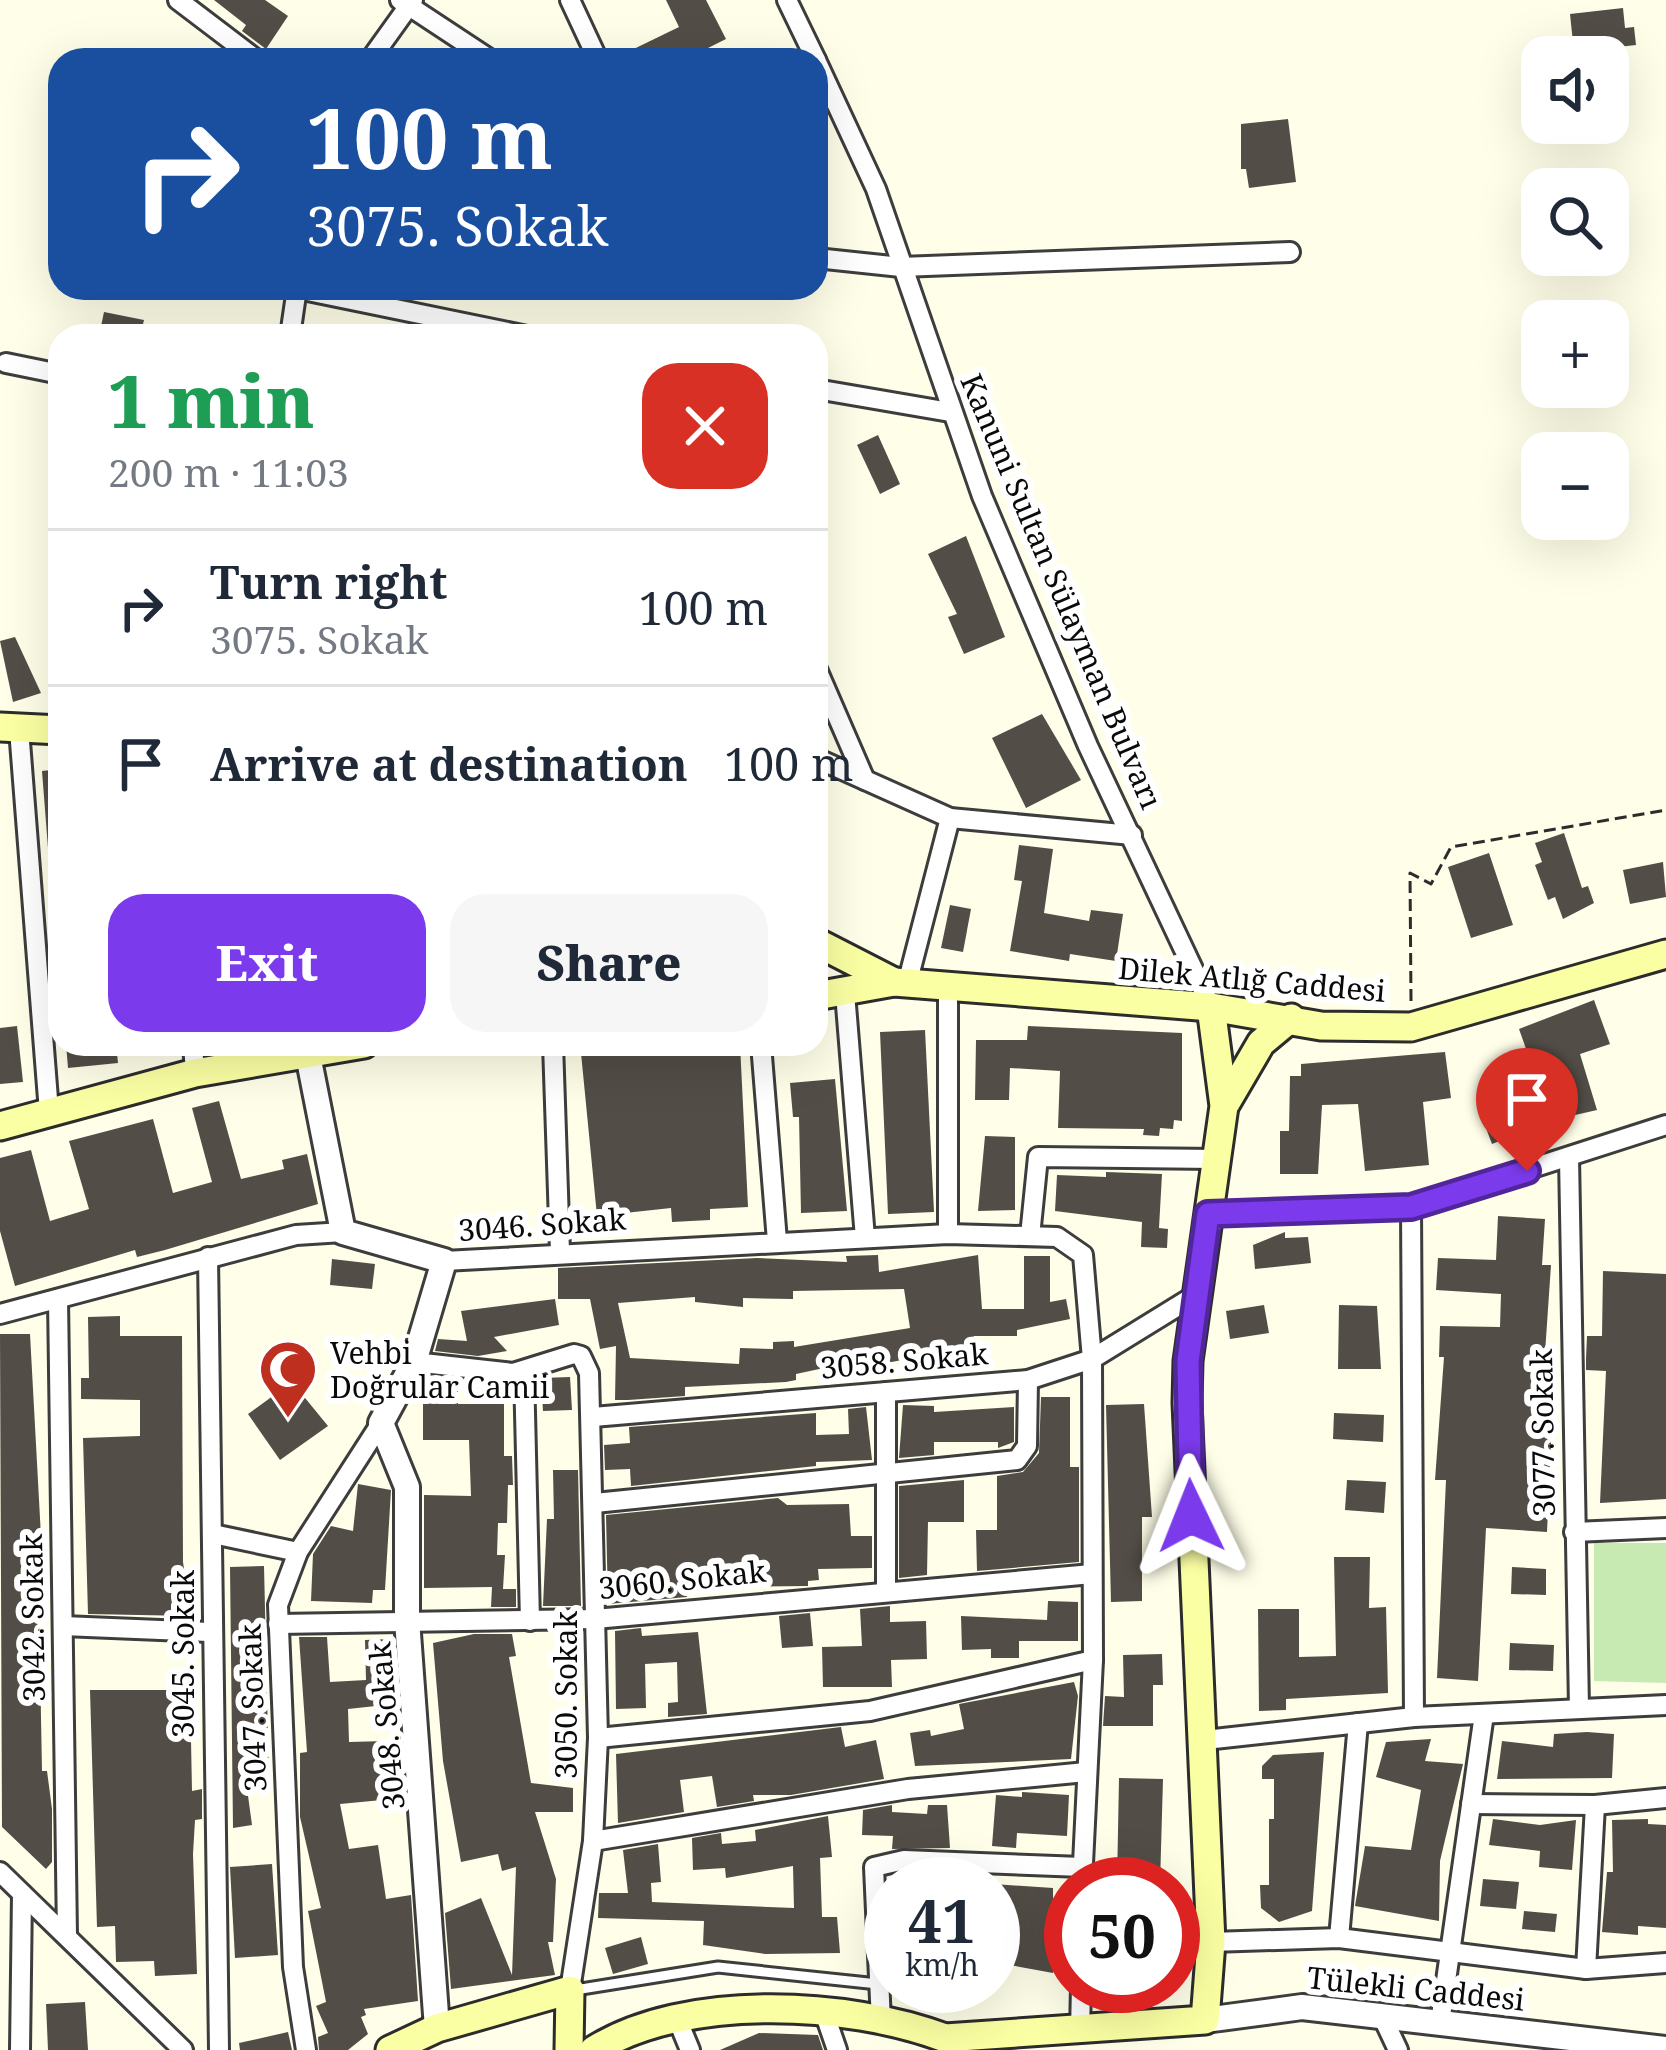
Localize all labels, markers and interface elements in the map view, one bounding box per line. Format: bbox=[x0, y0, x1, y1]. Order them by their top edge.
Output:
map controls bbox=[1521, 36, 1629, 540]
button: sound bbox=[1521, 36, 1629, 144]
text: 100 m bbox=[306, 79, 553, 194]
icon: right bbox=[108, 96, 264, 252]
button: search bbox=[1521, 168, 1629, 276]
text: 3075. Sokak bbox=[306, 188, 608, 262]
button: + bbox=[1521, 300, 1629, 408]
text: 1 min bbox=[108, 351, 315, 449]
button: close bbox=[642, 363, 768, 489]
street label: Kanuni Sultan Sülayman Bulvarı bbox=[952, 367, 1173, 815]
button: − bbox=[1521, 432, 1629, 540]
text: 200 m · 11:03 bbox=[108, 445, 349, 498]
text: Turn right bbox=[210, 551, 447, 612]
icon: right bbox=[108, 575, 174, 641]
text: 100 m bbox=[638, 577, 768, 638]
text: 3075. Sokak bbox=[210, 612, 428, 665]
icon: arrive bbox=[108, 731, 174, 797]
text: Arrive at destination bbox=[210, 733, 688, 794]
text: 100 m bbox=[724, 733, 854, 794]
button: Exit bbox=[108, 894, 426, 1032]
button: Share bbox=[450, 894, 768, 1032]
street label: Dilek Atlığ Caddesi bbox=[1117, 947, 1388, 1011]
pin bbox=[1476, 1048, 1578, 1171]
icon: arrive bbox=[1494, 1066, 1560, 1132]
street label: 3046. Sokak bbox=[457, 1198, 628, 1250]
place label: Vehbi Doğrular Camii bbox=[330, 1332, 550, 1407]
street label: 3058. Sokak bbox=[819, 1332, 990, 1388]
mosque icon: Vehbi Doğrular Camii bbox=[257, 1338, 319, 1420]
street label: 3077. Sokak bbox=[1520, 1348, 1564, 1517]
position arrow bbox=[1128, 1453, 1254, 1579]
street label: 3042. Sokak bbox=[10, 1533, 54, 1702]
street label: 3060. Sokak bbox=[596, 1550, 768, 1608]
street label: 3045. Sokak bbox=[162, 1570, 203, 1738]
street label: 3050. Sokak bbox=[545, 1611, 586, 1779]
street label: 3047. Sokak bbox=[229, 1623, 275, 1793]
street label: 3048. Sokak bbox=[358, 1640, 414, 1811]
speed limit sign: 50 bbox=[1044, 1857, 1200, 2013]
text: 41 bbox=[908, 1879, 976, 1961]
text: km/h bbox=[905, 1944, 979, 1985]
street label: Tülekli Caddesi bbox=[1305, 1956, 1527, 2020]

